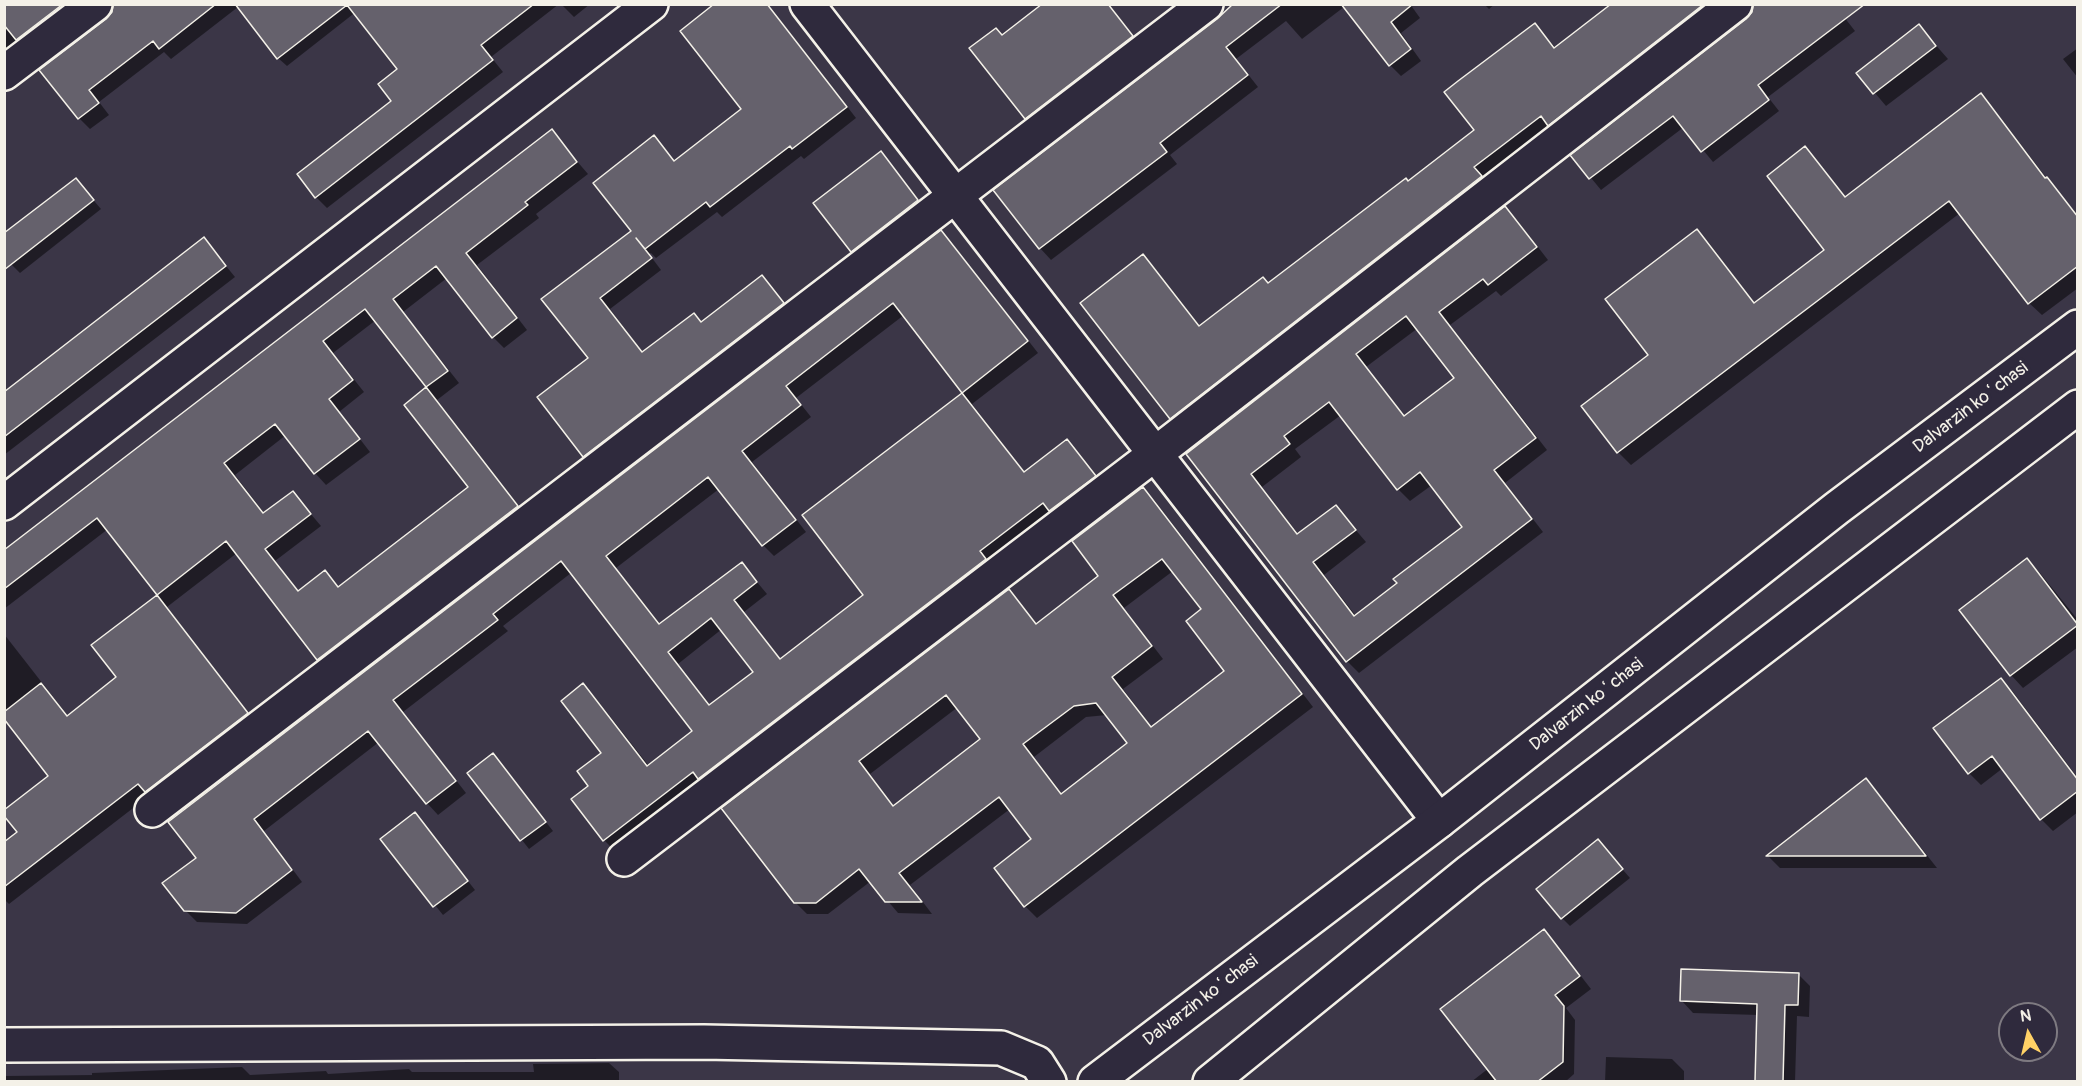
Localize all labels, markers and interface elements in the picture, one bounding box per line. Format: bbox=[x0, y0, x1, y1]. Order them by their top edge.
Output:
street label: Dalvarzin koʻchasi bbox=[1909, 358, 2033, 458]
street label: Dalvarzin koʻchasi bbox=[1526, 654, 1648, 756]
street label: Dalvarzin koʻchasi bbox=[1139, 951, 1263, 1051]
north arrow bbox=[1998, 1002, 2058, 1062]
text: N bbox=[2019, 1006, 2033, 1027]

